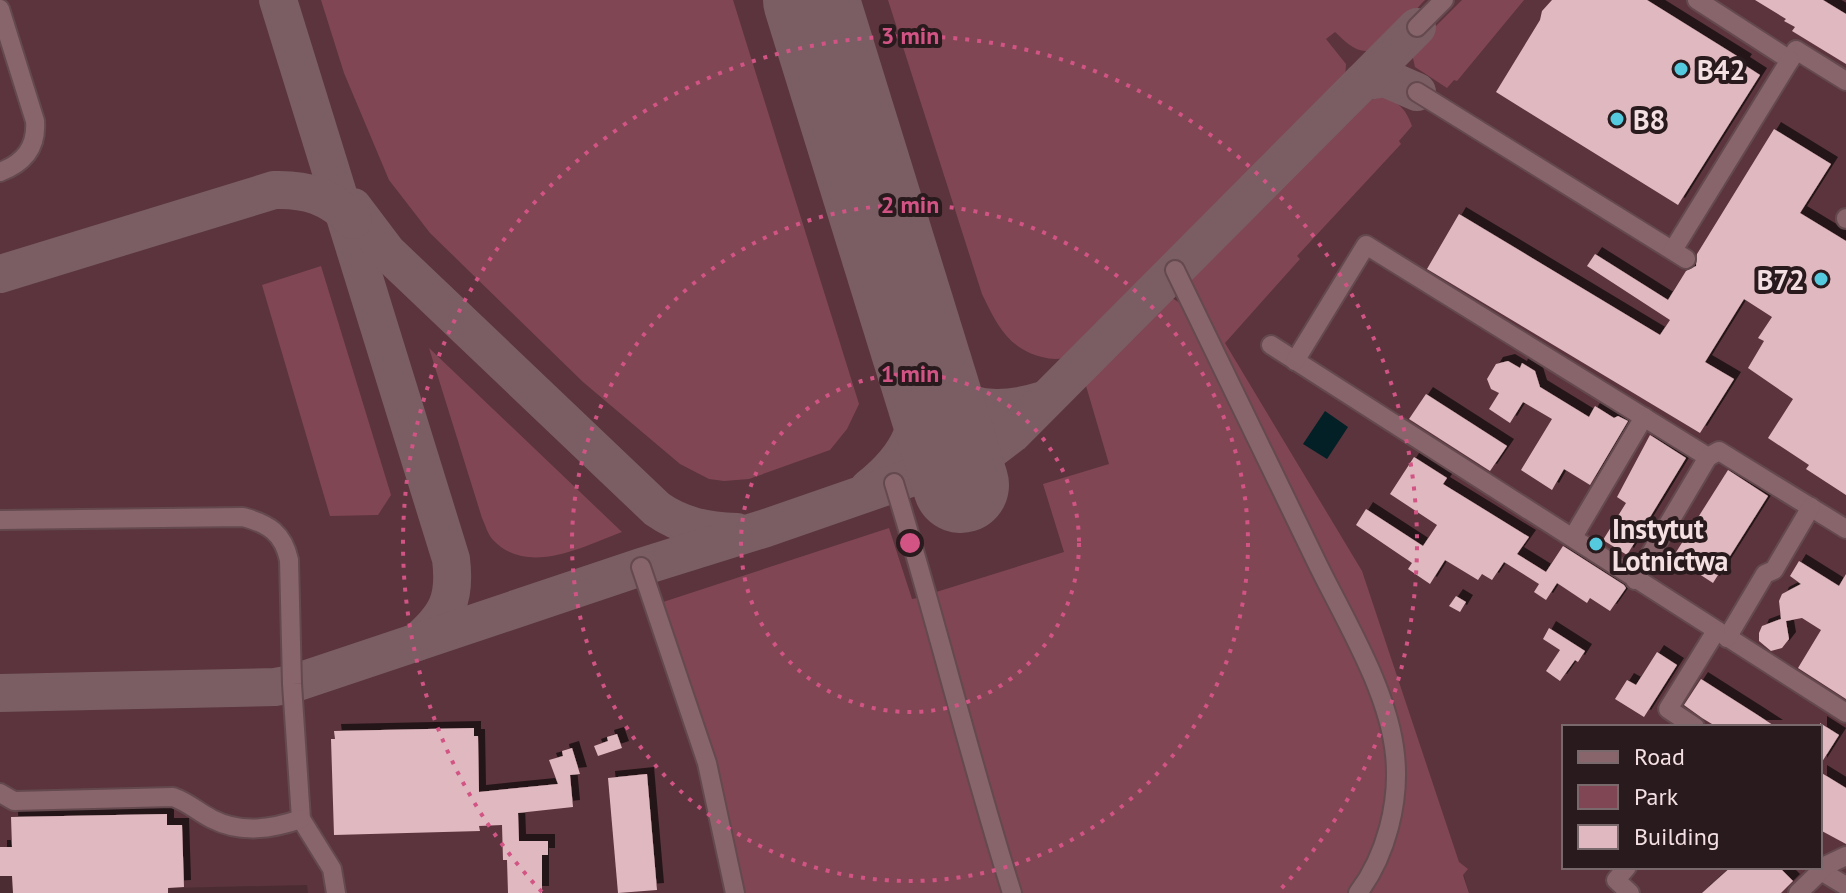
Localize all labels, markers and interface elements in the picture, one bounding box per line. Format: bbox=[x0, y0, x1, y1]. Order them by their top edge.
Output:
text: 3 min bbox=[881, 20, 939, 51]
place label: B42 bbox=[1697, 51, 1745, 88]
marker: B42 bbox=[1672, 60, 1690, 78]
place label: B8 bbox=[1633, 101, 1665, 138]
marker: B8 bbox=[1608, 110, 1626, 128]
text: 2 min bbox=[881, 189, 939, 220]
place label: B72 bbox=[1757, 261, 1805, 298]
marker: B72 bbox=[1812, 270, 1830, 288]
text: 1 min bbox=[881, 358, 939, 389]
place label: Instytut Lotnictwa bbox=[1612, 510, 1729, 579]
centre of rings bbox=[896, 529, 924, 557]
marker: Instytut Lotnictwa bbox=[1587, 535, 1605, 553]
legend bbox=[1562, 725, 1822, 869]
text: Road bbox=[1634, 741, 1685, 772]
text: Park bbox=[1634, 781, 1679, 812]
text: Building bbox=[1634, 821, 1720, 852]

